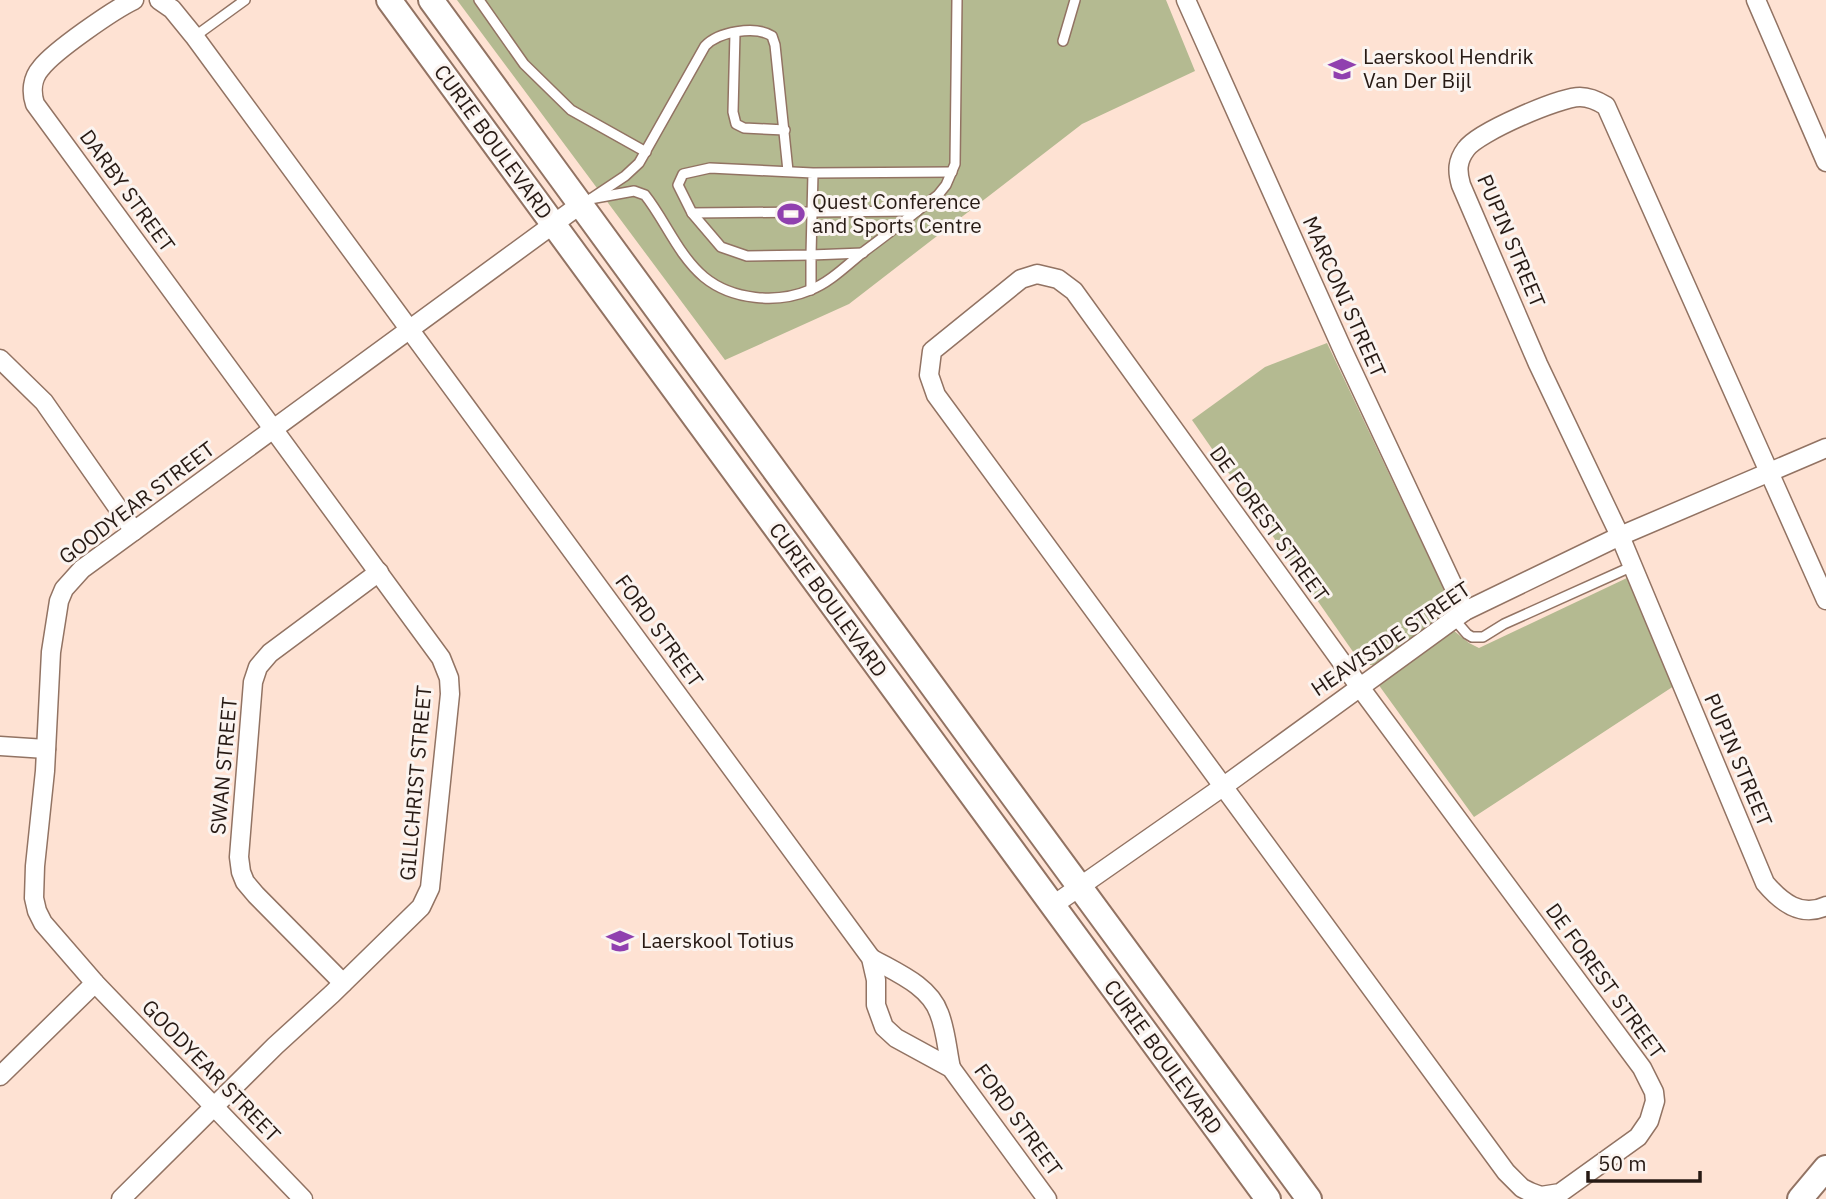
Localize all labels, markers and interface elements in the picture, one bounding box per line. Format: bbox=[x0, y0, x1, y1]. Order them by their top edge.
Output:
place label: Laerskool Hendrik Van Der Bijl bbox=[1363, 42, 1534, 94]
school or university icon: Laerskool Hendrik Van Der Bijl bbox=[1327, 54, 1357, 84]
street label: CURIE BOULEVARD bbox=[428, 59, 559, 224]
street label: DARBY STREET bbox=[74, 123, 182, 257]
street label: PUPIN STREET bbox=[1471, 170, 1553, 311]
place label: Quest Conference and Sports Centre bbox=[812, 187, 982, 239]
sports icon: Quest Conference and Sports Centre bbox=[776, 199, 806, 229]
street label: MARCONI STREET bbox=[1297, 212, 1393, 382]
street label: GOODYEAR STREET bbox=[53, 434, 220, 570]
street label: DE FOREST STREET bbox=[1204, 440, 1336, 607]
street label: CURIE BOULEVARD bbox=[763, 517, 894, 682]
street label: FORD STREET bbox=[610, 569, 710, 692]
street label: HEAVISIDE STREET bbox=[1305, 574, 1476, 702]
street label: GILLCHRIST STREET bbox=[393, 684, 437, 882]
street label: PUPIN STREET bbox=[1698, 689, 1780, 830]
street label: SWAN STREET bbox=[203, 696, 243, 836]
street label: DE FOREST STREET bbox=[1540, 897, 1672, 1064]
school or university icon: Laerskool Totius bbox=[605, 926, 635, 956]
place label: Laerskool Totius bbox=[641, 926, 794, 954]
street label: CURIE BOULEVARD bbox=[1098, 974, 1229, 1139]
street label: GOODYEAR STREET bbox=[136, 993, 287, 1148]
street label: FORD STREET bbox=[969, 1058, 1069, 1181]
scale bar bbox=[1588, 1140, 1700, 1184]
text: 50 m bbox=[1598, 1149, 1647, 1177]

